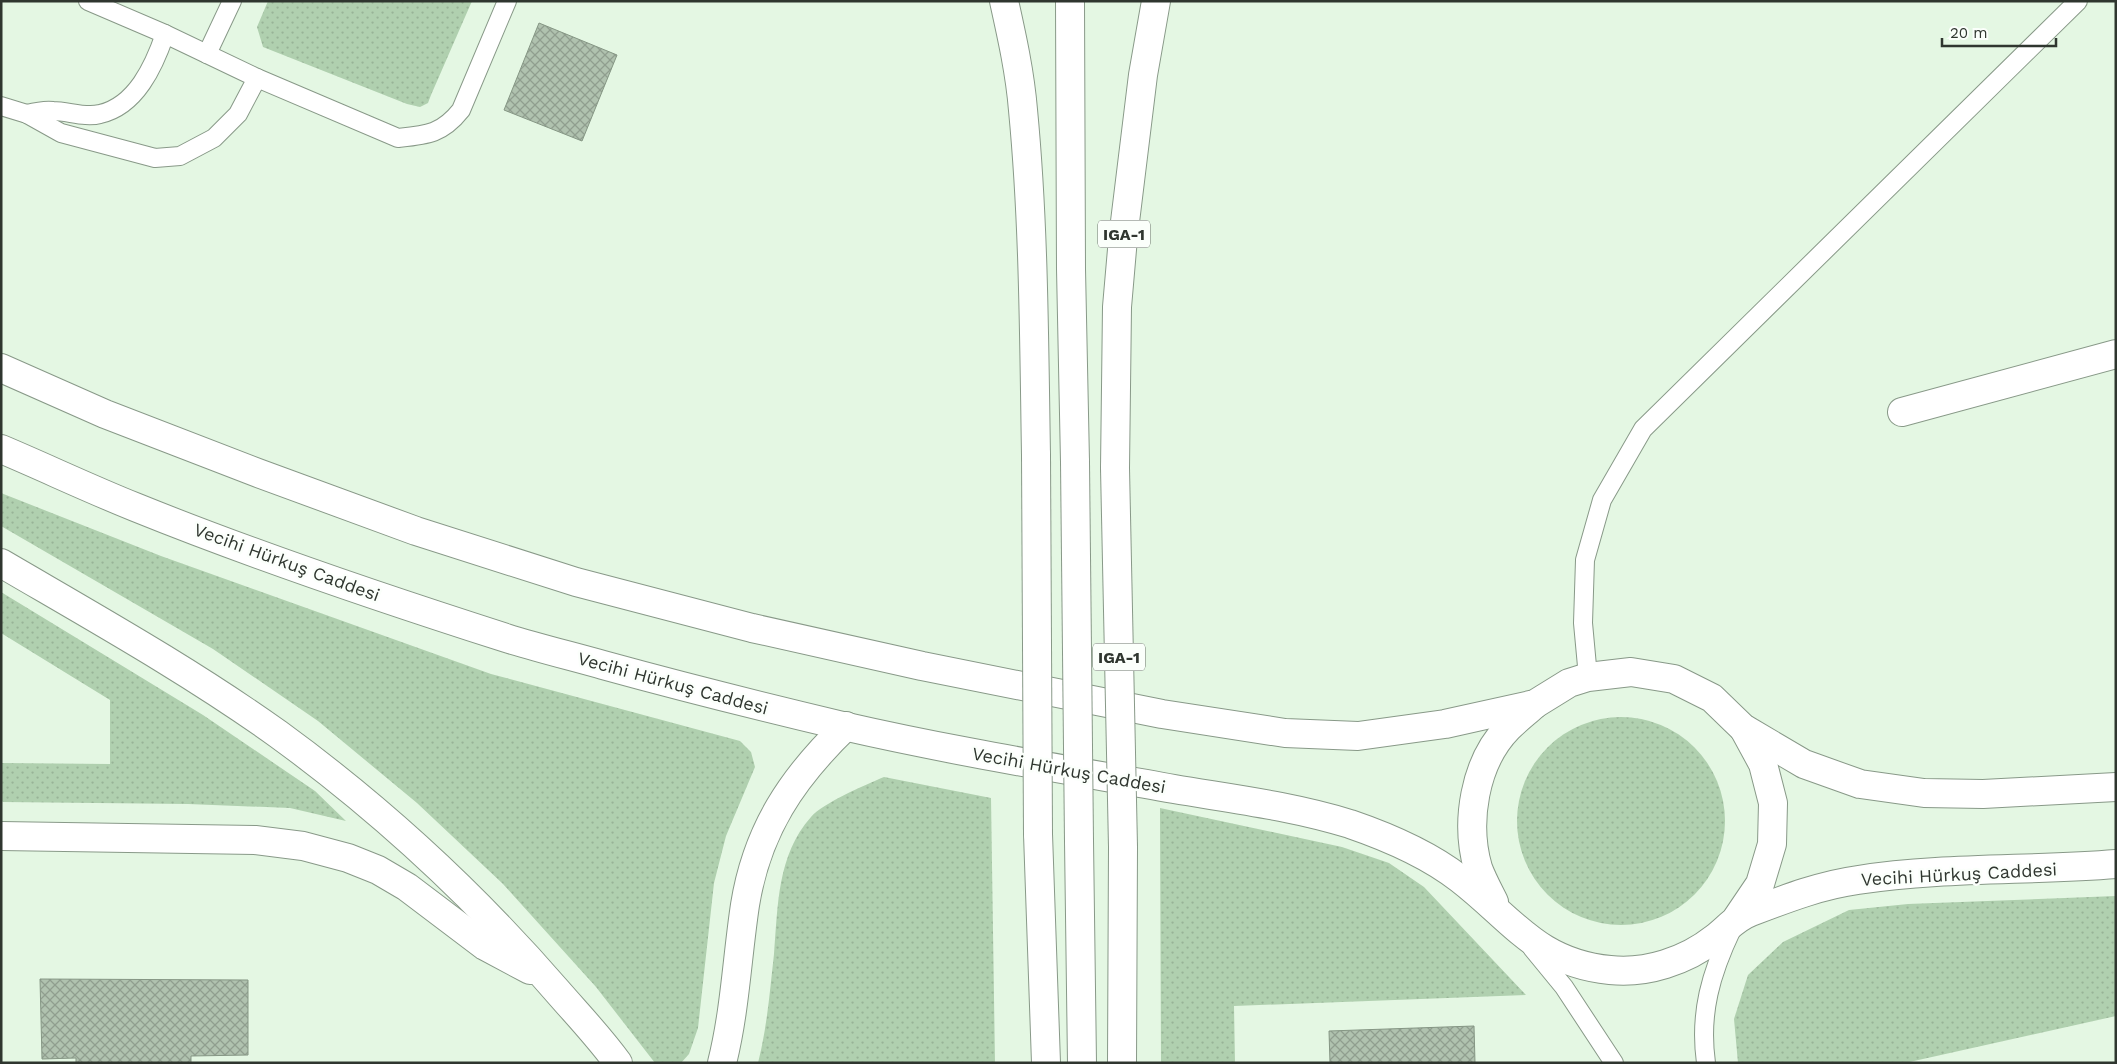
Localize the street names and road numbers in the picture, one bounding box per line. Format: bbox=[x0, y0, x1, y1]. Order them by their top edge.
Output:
road number: IGA-1 bbox=[1098, 220, 1150, 248]
street label: Vecihi Hürkuş Caddesi bbox=[191, 519, 383, 605]
road number: IGA-1 bbox=[1093, 644, 1145, 670]
street label: Vecihi Hürkuş Caddesi bbox=[575, 647, 771, 719]
street label: Vecihi Hürkuş Caddesi bbox=[970, 743, 1168, 797]
street label: Vecihi Hürkuş Caddesi bbox=[1860, 858, 2058, 890]

